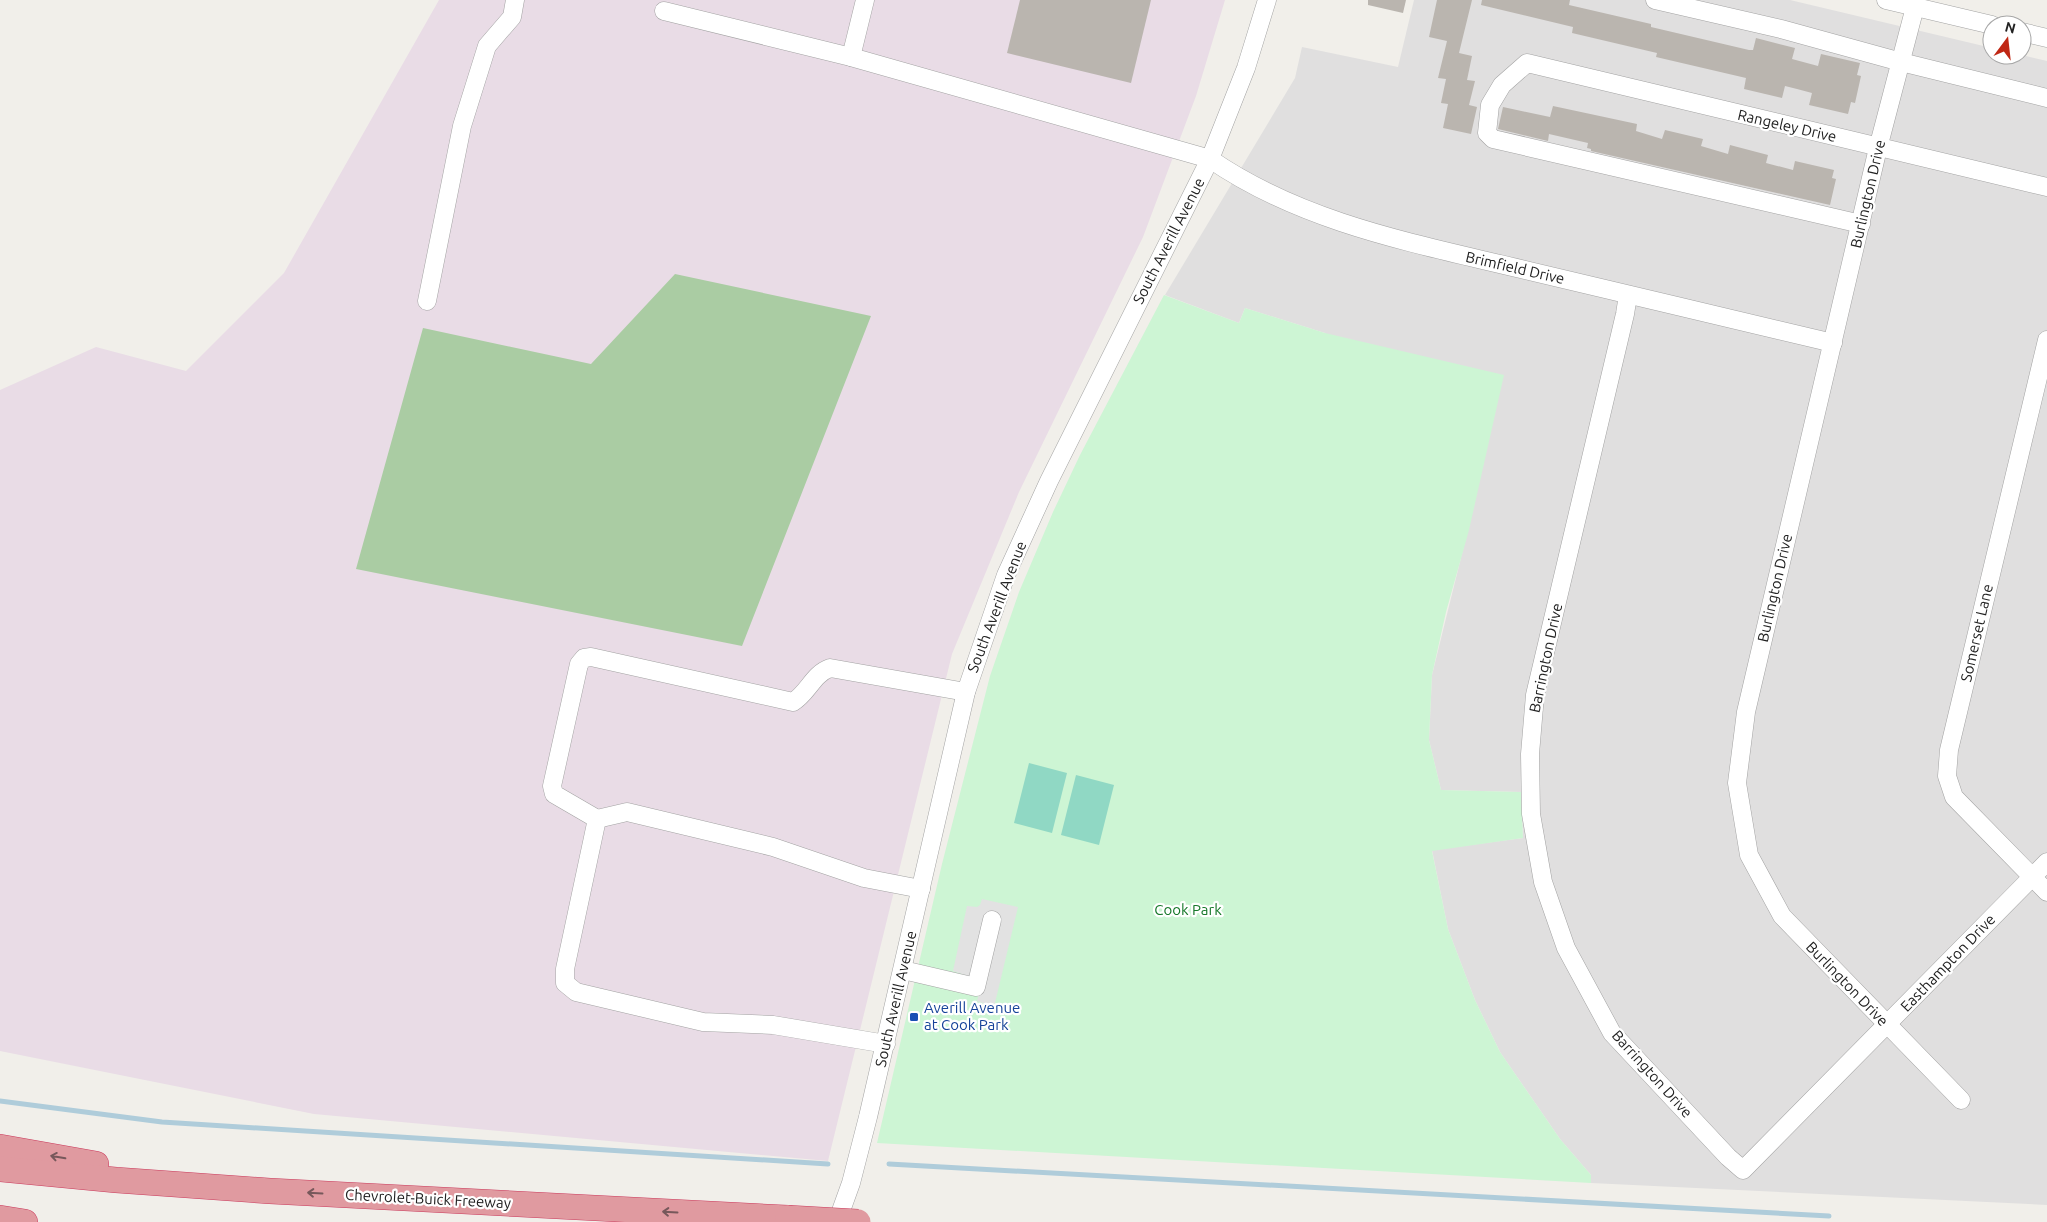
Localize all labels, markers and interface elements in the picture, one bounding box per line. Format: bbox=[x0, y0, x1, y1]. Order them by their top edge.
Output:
north arrow bbox=[1982, 15, 2032, 65]
text: N bbox=[2003, 18, 2017, 37]
street label: Rangeley Drive bbox=[1736, 106, 1838, 145]
street label: Burlington Drive bbox=[1847, 138, 1888, 250]
street label: South Averill Avenue bbox=[1129, 175, 1208, 307]
street label: Brimfield Drive bbox=[1464, 248, 1566, 287]
street label: Burlington Drive bbox=[1754, 532, 1795, 644]
street label: South Averill Avenue bbox=[964, 539, 1029, 675]
street label: Somerset Lane bbox=[1957, 582, 1996, 683]
street label: Barrington Drive bbox=[1526, 602, 1565, 714]
park label: Cook Park bbox=[1154, 901, 1222, 918]
street label: Easthampton Drive bbox=[1897, 910, 1998, 1015]
street label: South Averill Avenue bbox=[872, 929, 919, 1069]
street label: Burlington Drive bbox=[1803, 938, 1892, 1029]
place label: Averill Avenue at Cook Park bbox=[924, 999, 1020, 1033]
marker: Averill Avenue at Cook Park bbox=[908, 1011, 920, 1023]
street label: Barrington Drive bbox=[1609, 1027, 1696, 1121]
one-way arrow bbox=[50, 1151, 66, 1161]
street label: Chevrolet-Buick Freeway bbox=[345, 1186, 511, 1211]
one-way arrow bbox=[308, 1189, 324, 1198]
one-way arrow bbox=[662, 1207, 678, 1216]

